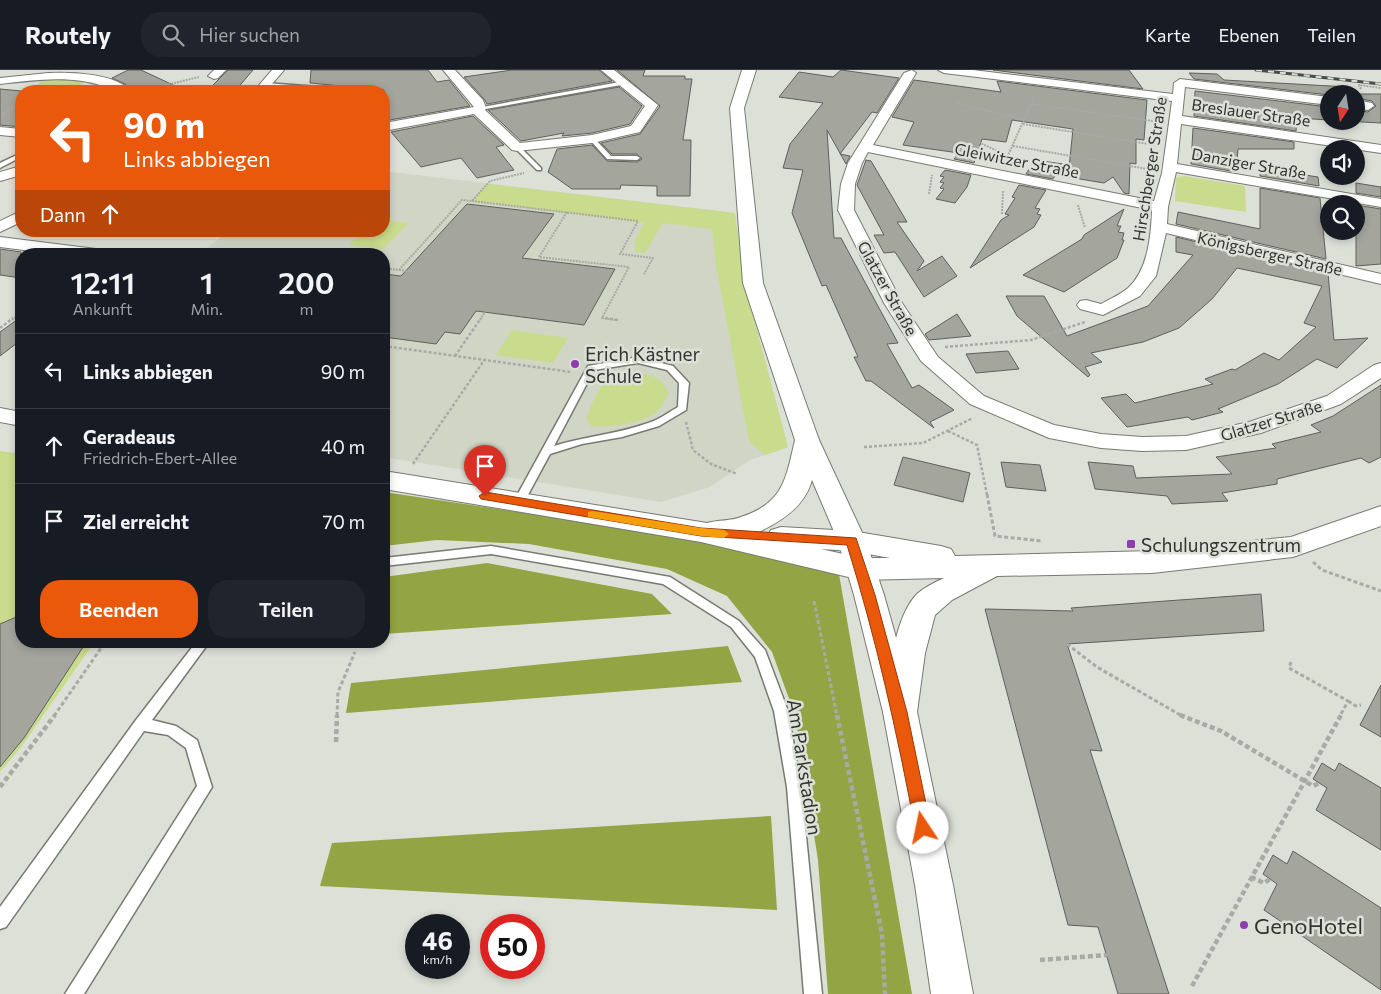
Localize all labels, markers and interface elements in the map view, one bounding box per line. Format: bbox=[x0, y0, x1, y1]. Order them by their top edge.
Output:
search box bbox=[141, 12, 491, 57]
text: Routely bbox=[25, 20, 111, 49]
icon: search bbox=[159, 21, 187, 49]
text: Hier suchen bbox=[199, 23, 300, 46]
text: Karte bbox=[1145, 24, 1190, 46]
text: Ebenen bbox=[1218, 24, 1279, 46]
text: Teilen bbox=[1307, 24, 1356, 46]
north arrow bbox=[1320, 85, 1365, 130]
map controls bbox=[1320, 85, 1365, 240]
street label: Breslauer Straße bbox=[1190, 94, 1312, 130]
street label: Hirschberger Straße bbox=[1128, 96, 1170, 242]
text: 90 m bbox=[123, 102, 205, 145]
icon: left bbox=[40, 105, 105, 170]
street label: Gleiwitzer Straße bbox=[953, 139, 1081, 181]
button: sound bbox=[1320, 140, 1365, 185]
street label: Danziger Straße bbox=[1190, 144, 1308, 182]
text: Links abbiegen bbox=[123, 145, 271, 172]
button: search bbox=[1320, 195, 1365, 240]
icon: ahead bbox=[96, 200, 124, 228]
text: Dann bbox=[40, 203, 86, 226]
street label: Königsberger Straße bbox=[1196, 227, 1344, 279]
street label: Glatzer Straße bbox=[854, 237, 922, 339]
text: 12:11 bbox=[70, 263, 135, 300]
text: 1 bbox=[200, 263, 213, 300]
text: 200 bbox=[278, 263, 335, 300]
text: Ankunft bbox=[73, 299, 133, 318]
text: Min. bbox=[190, 299, 223, 318]
text: m bbox=[299, 299, 313, 318]
place label: Erich Kästner Schule bbox=[585, 342, 701, 387]
icon: left bbox=[40, 357, 68, 385]
marker: Erich Kästner Schule bbox=[569, 358, 581, 370]
text: Links abbiegen bbox=[83, 360, 213, 383]
text: 90 m bbox=[321, 360, 365, 383]
street label: Glatzer Straße bbox=[1218, 396, 1324, 444]
text: Geradeaus bbox=[83, 425, 175, 448]
icon: ahead bbox=[40, 432, 68, 460]
text: 40 m bbox=[321, 435, 365, 458]
pin bbox=[464, 445, 506, 496]
text: Friedrich-Ebert-Allee bbox=[83, 448, 237, 467]
icon: arrive bbox=[471, 452, 499, 480]
icon: arrive bbox=[40, 507, 68, 535]
text: Ziel erreicht bbox=[83, 510, 189, 533]
text: 70 m bbox=[322, 510, 365, 533]
place label: Schulungszentrum bbox=[1141, 533, 1301, 556]
marker: Schulungszentrum bbox=[1125, 538, 1137, 550]
button: Beenden bbox=[40, 580, 198, 638]
button: Teilen bbox=[208, 580, 365, 638]
street label: Am Parkstadion bbox=[783, 697, 827, 837]
position arrow bbox=[896, 801, 948, 853]
place label: GenoHotel bbox=[1254, 912, 1363, 939]
speed limit sign: 50 bbox=[480, 914, 545, 979]
marker: GenoHotel bbox=[1238, 919, 1250, 931]
text: 46 bbox=[422, 925, 453, 955]
text: km/h bbox=[423, 952, 452, 966]

